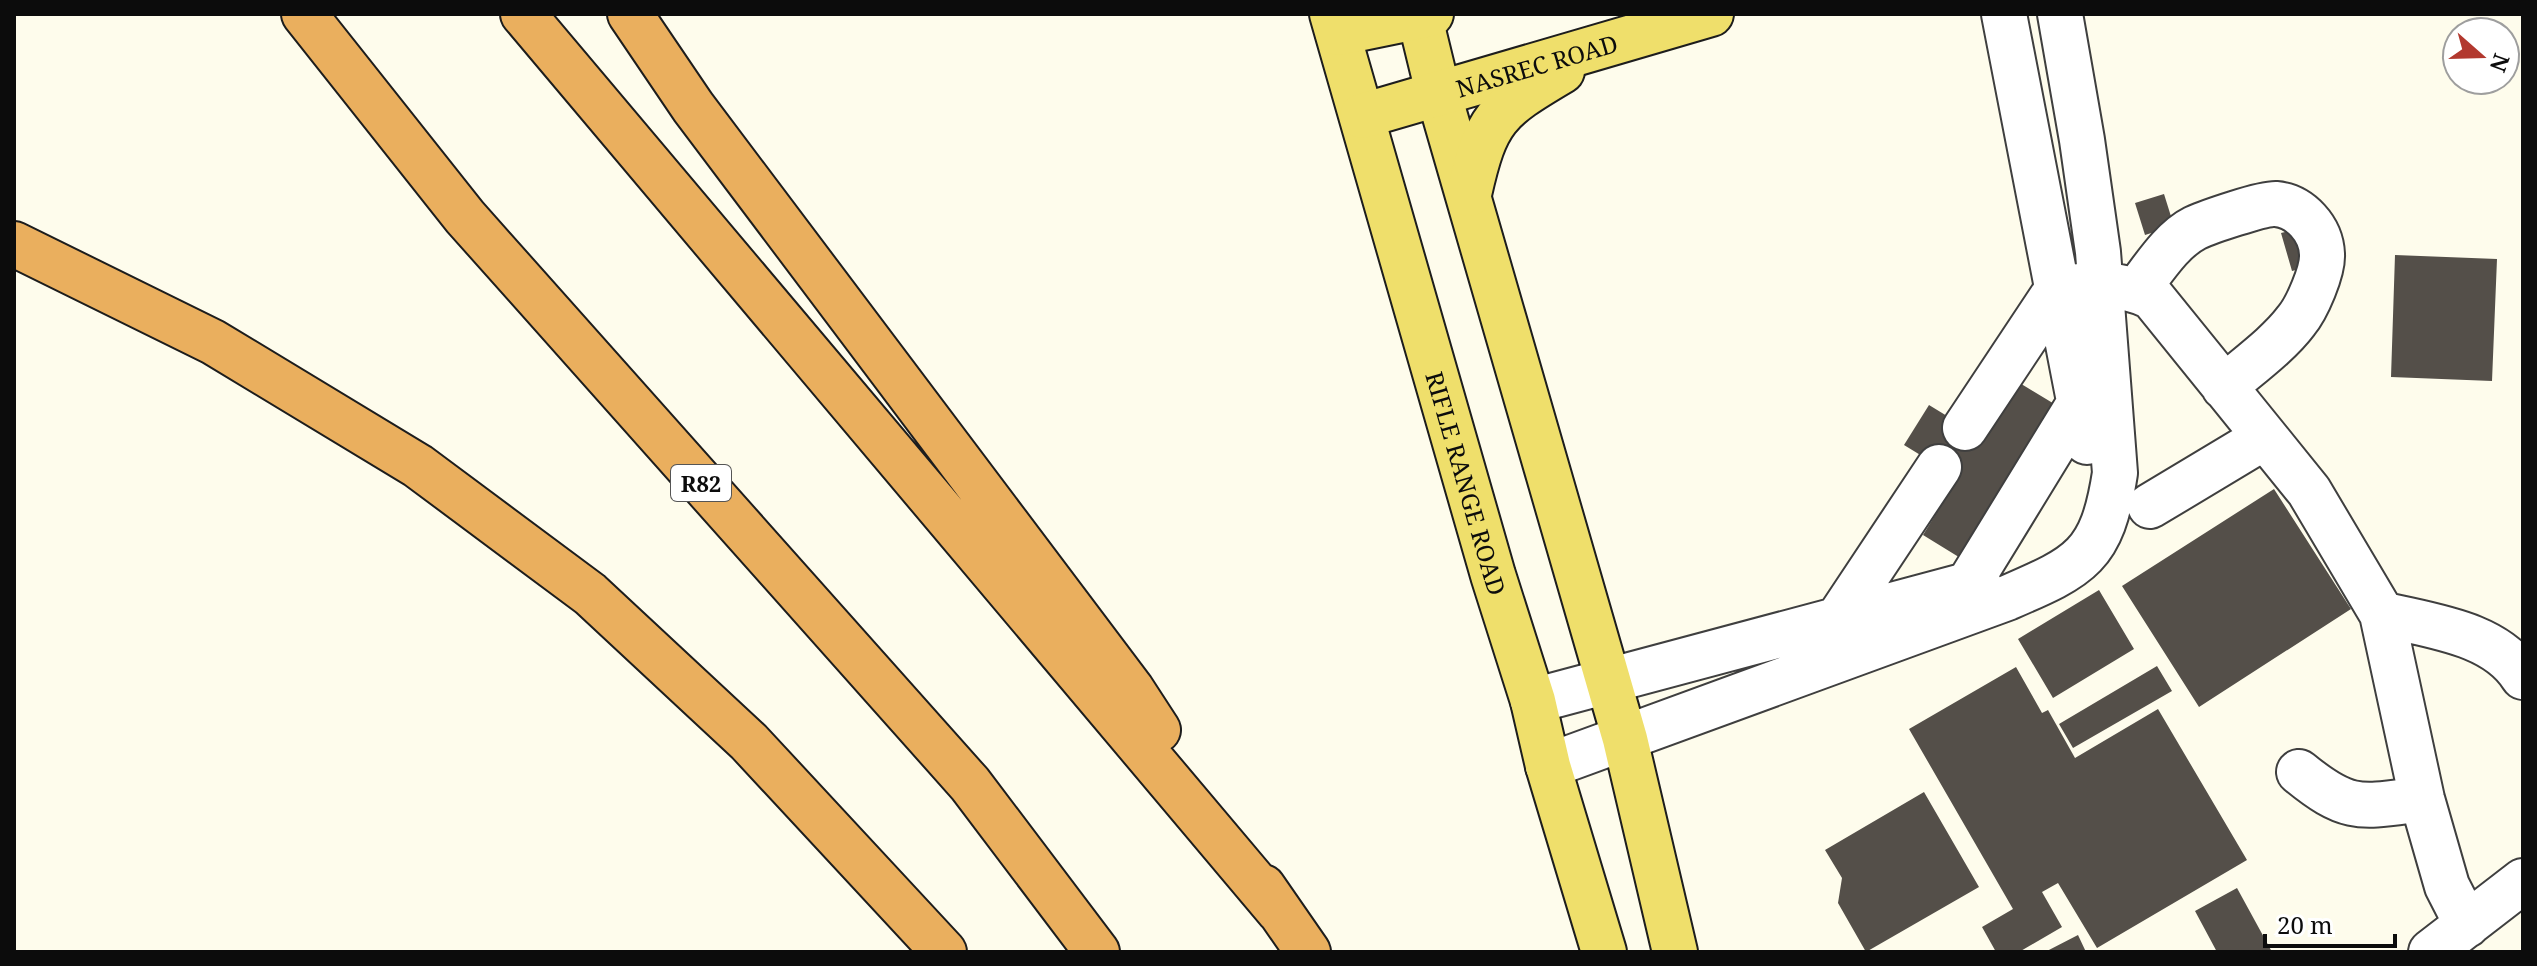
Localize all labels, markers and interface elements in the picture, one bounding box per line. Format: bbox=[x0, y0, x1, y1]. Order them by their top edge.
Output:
north arrow bbox=[2441, 16, 2521, 96]
street label: NASREC ROAD bbox=[1452, 26, 1621, 104]
text: N bbox=[2484, 50, 2518, 76]
street label: RIFLE RANGE ROAD bbox=[1419, 367, 1515, 599]
road number: R82 bbox=[671, 465, 731, 501]
scale bar bbox=[2265, 898, 2395, 948]
text: 20 m bbox=[2277, 908, 2333, 941]

